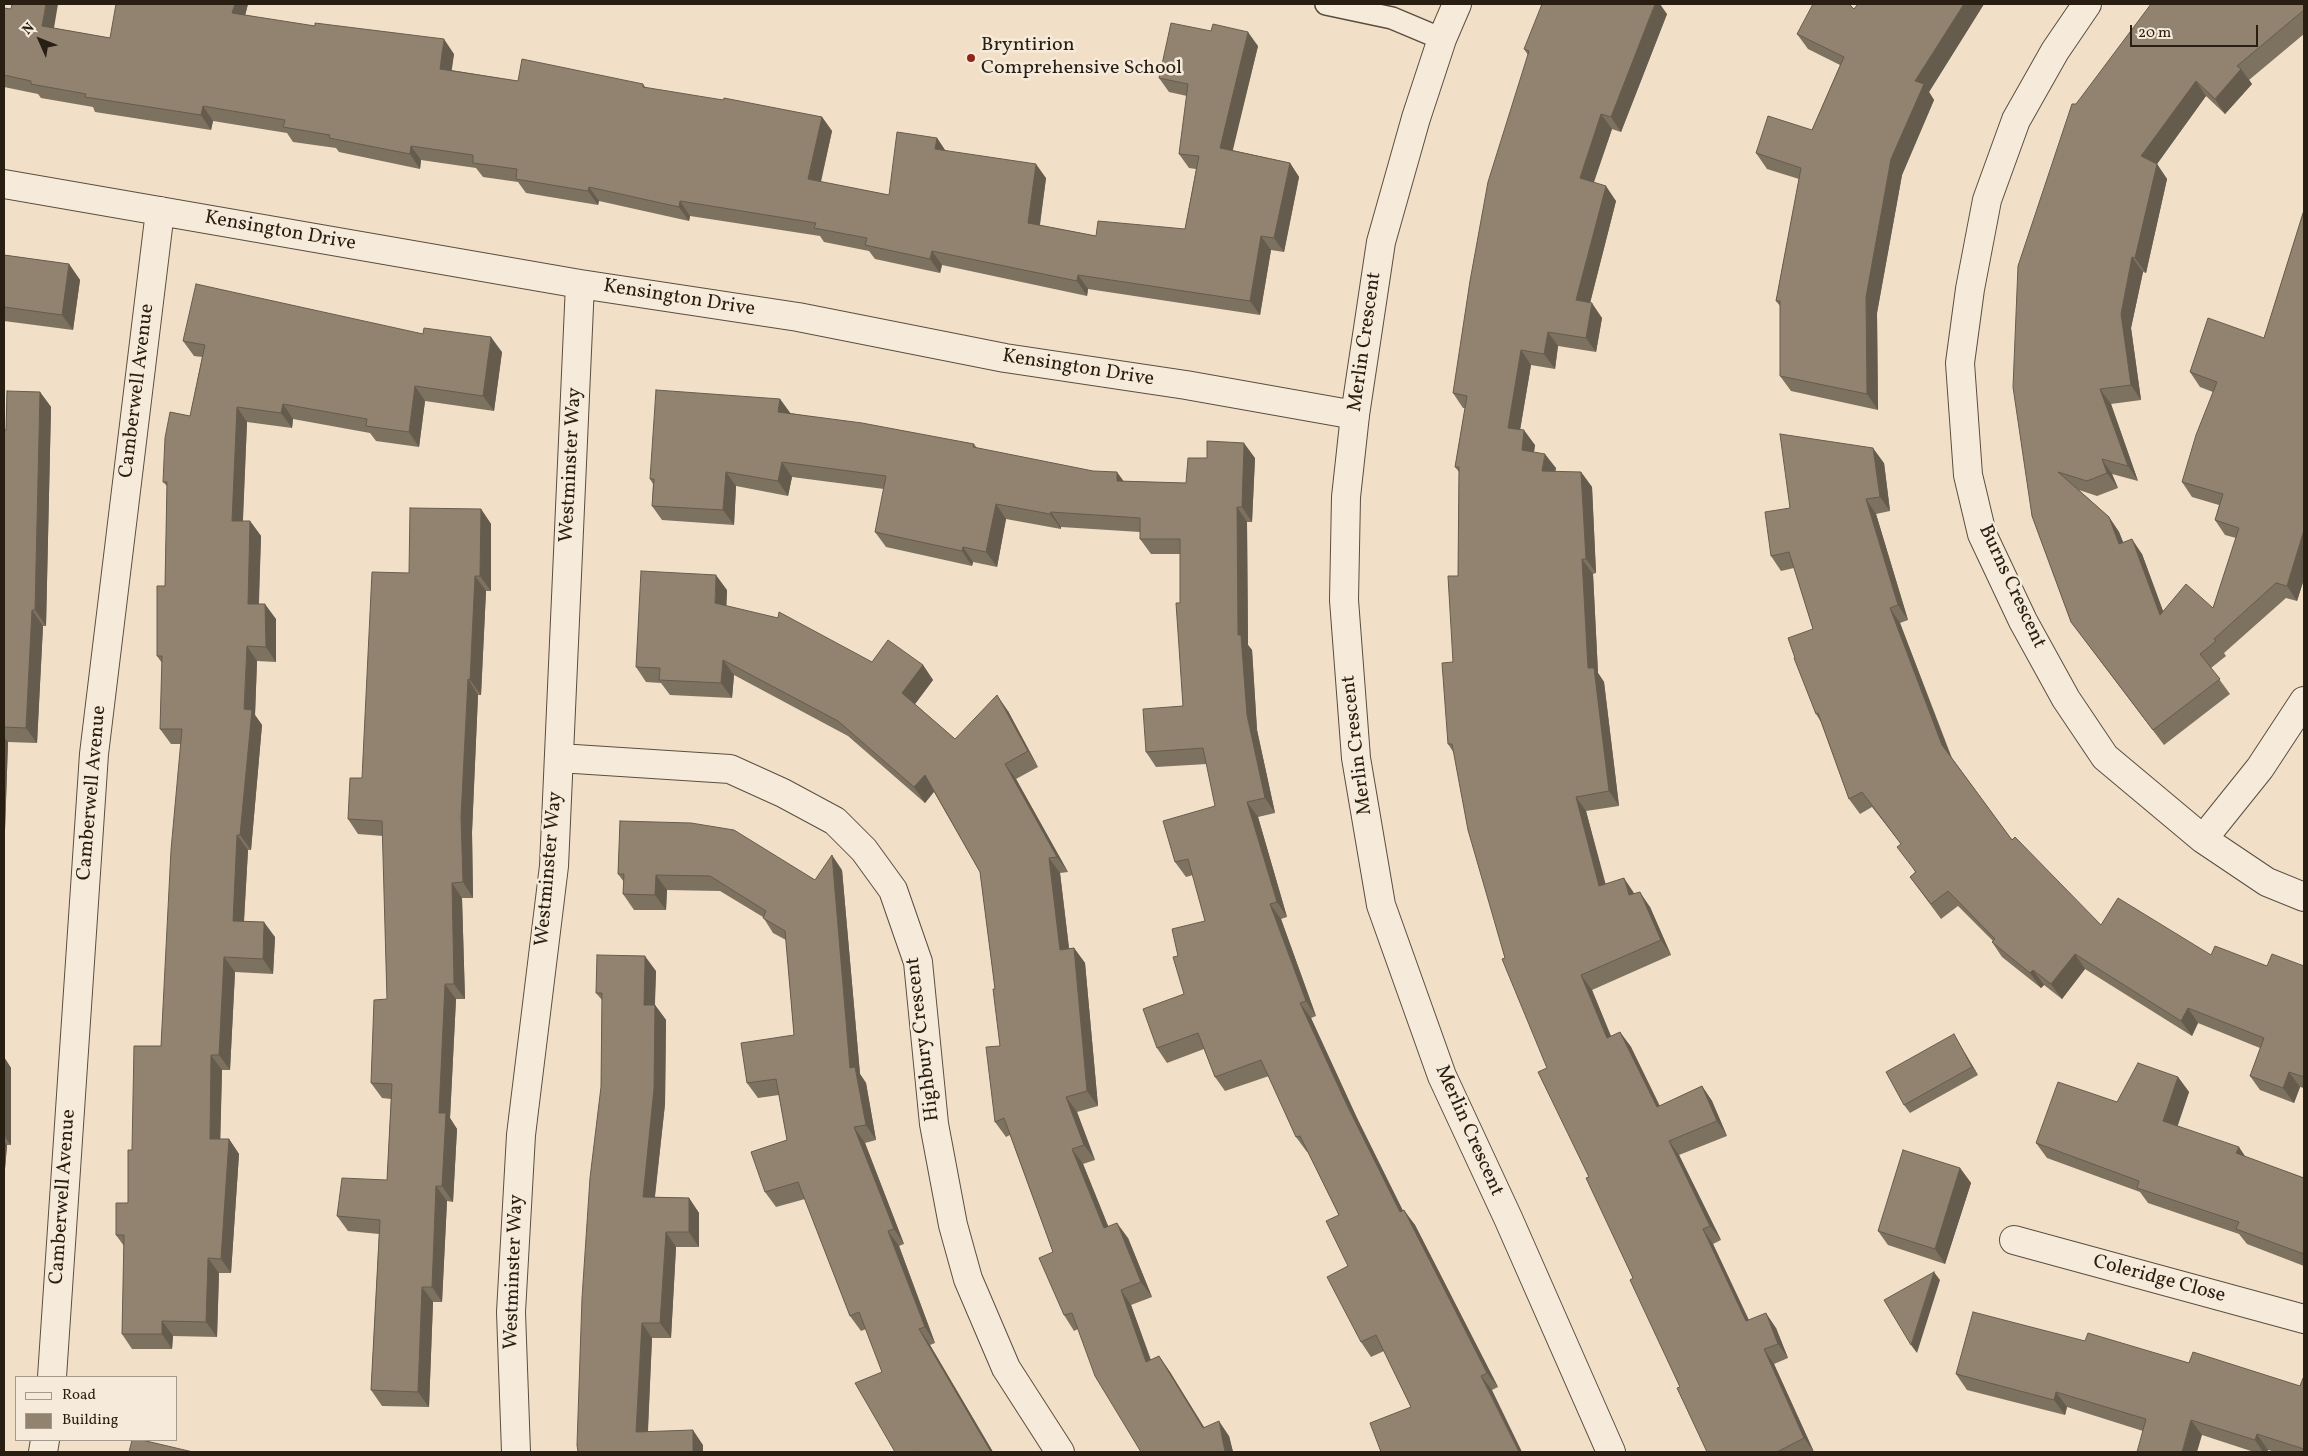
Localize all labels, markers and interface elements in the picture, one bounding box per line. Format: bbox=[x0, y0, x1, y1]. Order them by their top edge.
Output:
north arrow bbox=[15, 15, 65, 65]
scale bar bbox=[2133, 15, 2260, 47]
text: N bbox=[18, 19, 39, 39]
text: 20 m bbox=[2138, 23, 2171, 44]
place label: Bryntirion Comprehensive School bbox=[981, 34, 1182, 81]
marker: Bryntirion Comprehensive School bbox=[965, 52, 977, 64]
street label: Kensington Drive bbox=[202, 207, 358, 257]
street label: Merlin Crescent bbox=[1344, 271, 1388, 413]
street label: Kensington Drive bbox=[601, 275, 757, 323]
street label: Camberwell Avenue bbox=[115, 302, 161, 480]
street label: Kensington Drive bbox=[1000, 345, 1156, 393]
street label: Westminster Way bbox=[556, 387, 588, 543]
street label: Burns Crescent bbox=[1972, 521, 2050, 653]
street label: Merlin Crescent bbox=[1338, 674, 1378, 816]
street label: Camberwell Avenue bbox=[73, 704, 113, 882]
street label: Westminster Way bbox=[531, 791, 569, 947]
street label: Highbury Crescent bbox=[902, 955, 946, 1123]
street label: Merlin Crescent bbox=[1428, 1062, 1508, 1200]
street label: Camberwell Avenue bbox=[46, 1109, 82, 1285]
street label: Westminster Way bbox=[500, 1194, 530, 1350]
street label: Coleridge Close bbox=[2090, 1251, 2228, 1309]
legend bbox=[15, 1376, 178, 1441]
text: Road bbox=[62, 1385, 96, 1406]
text: Building bbox=[62, 1410, 118, 1431]

